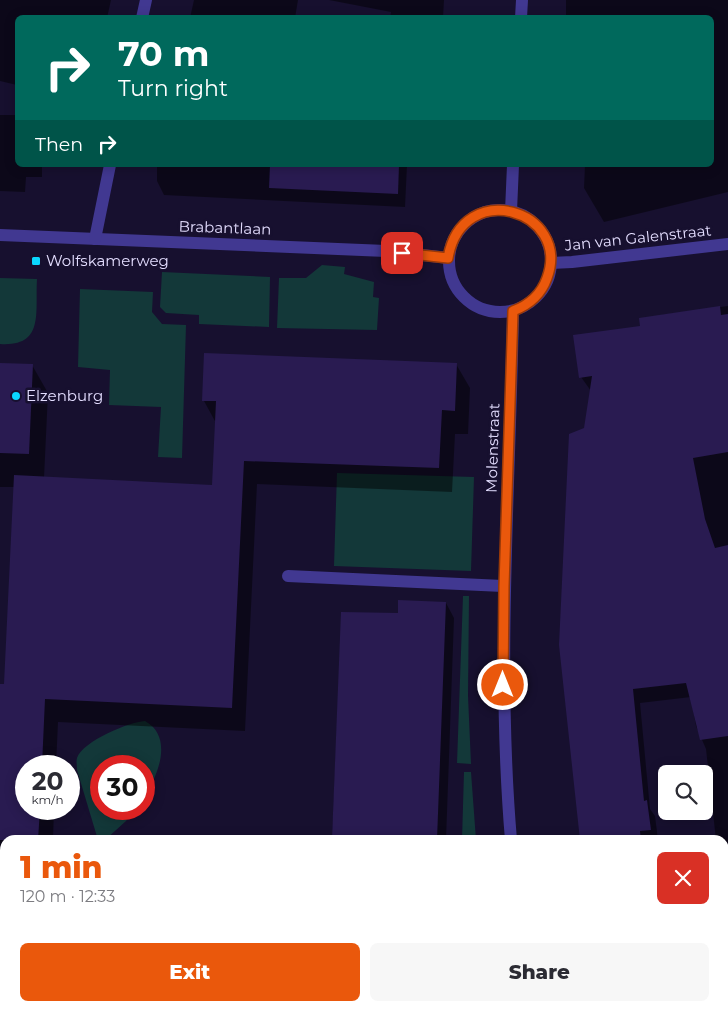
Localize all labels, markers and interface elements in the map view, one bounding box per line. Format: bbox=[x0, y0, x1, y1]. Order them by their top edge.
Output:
text: 70 m bbox=[118, 32, 209, 75]
icon: right bbox=[35, 35, 100, 100]
text: Turn right bbox=[118, 75, 228, 102]
icon: right bbox=[93, 130, 121, 158]
text: Then bbox=[35, 133, 83, 156]
street label: Brabantlaan bbox=[178, 216, 272, 239]
street label: Jan van Galenstraat bbox=[563, 220, 712, 255]
pin bbox=[381, 232, 423, 274]
icon: arrive bbox=[388, 239, 416, 267]
place label: Wolfskamerweg bbox=[46, 251, 169, 270]
marker: Wolfskamerweg bbox=[30, 255, 42, 267]
place label: Elzenburg bbox=[26, 386, 103, 405]
marker: Elzenburg bbox=[10, 390, 22, 402]
street label: Molenstraat bbox=[481, 403, 504, 493]
position arrow bbox=[476, 658, 528, 710]
speed limit sign: 30 bbox=[90, 755, 155, 820]
map controls bbox=[658, 765, 713, 820]
button: search bbox=[658, 765, 713, 820]
text: 20 bbox=[32, 766, 63, 796]
text: km/h bbox=[31, 792, 64, 807]
text: 1 min bbox=[20, 849, 103, 886]
button: close bbox=[657, 852, 709, 904]
text: 120 m · 12:33 bbox=[20, 887, 115, 906]
button: Exit bbox=[20, 943, 360, 1001]
button: Share bbox=[370, 943, 709, 1001]

